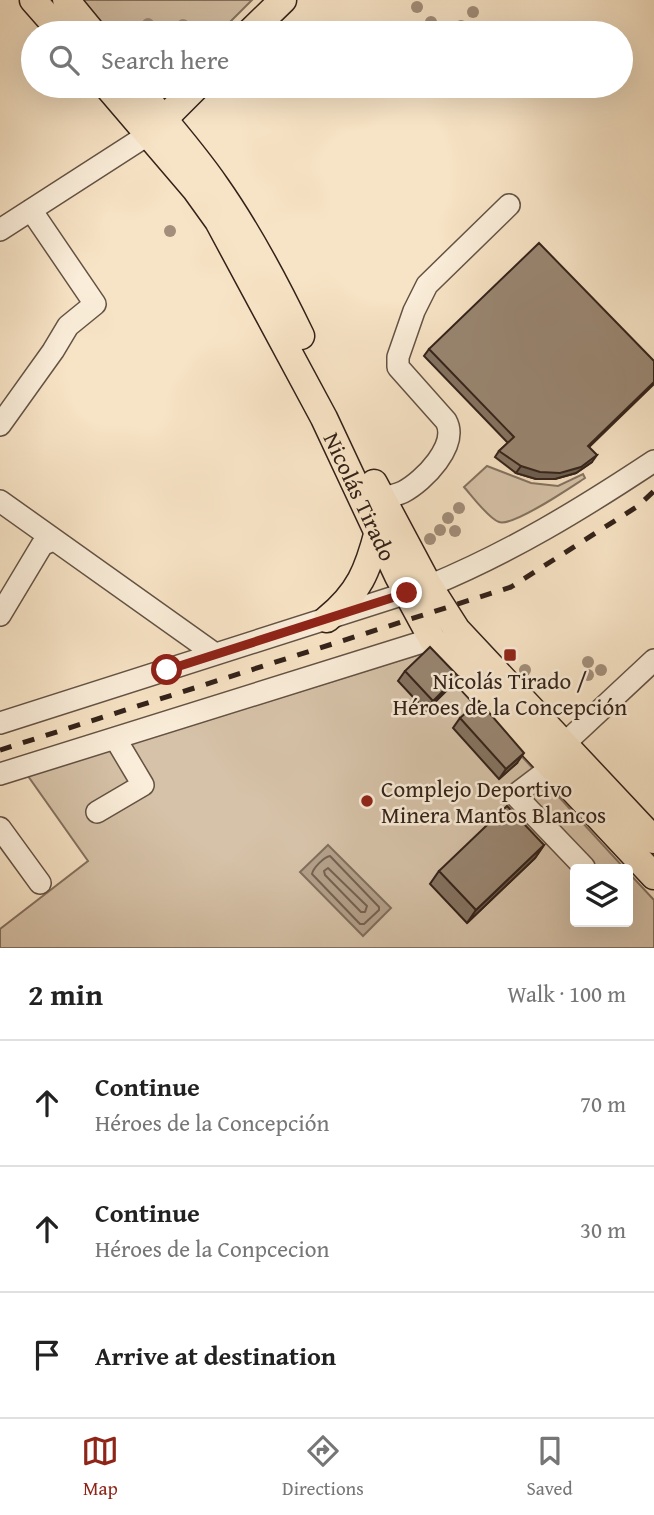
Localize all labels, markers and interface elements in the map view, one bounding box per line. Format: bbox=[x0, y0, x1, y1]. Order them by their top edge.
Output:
search box bbox=[21, 21, 633, 98]
text: Search here bbox=[101, 40, 229, 79]
icon: search bbox=[45, 41, 83, 79]
street label: Nicolás Tirado bbox=[316, 427, 405, 566]
route end bbox=[391, 577, 422, 608]
marker: Nicolás Tirado / Héroes de la Concepción bbox=[502, 647, 518, 663]
route start bbox=[151, 654, 182, 685]
place label: Nicolás Tirado / Héroes de la Concepción bbox=[393, 664, 627, 723]
place label: Complejo Deportivo Minera Mantos Blancos bbox=[381, 772, 606, 831]
marker: Complejo Deportivo Minera Mantos Blancos bbox=[359, 793, 375, 809]
map controls bbox=[570, 864, 633, 927]
button: layers bbox=[570, 864, 633, 927]
text: 2 min bbox=[28, 972, 103, 1016]
text: Walk · 100 m bbox=[507, 977, 626, 1010]
text: Continue bbox=[95, 1067, 200, 1106]
icon: ahead bbox=[28, 1084, 66, 1122]
text: 70 m bbox=[580, 1087, 626, 1120]
text: Héroes de la Concepción bbox=[95, 1106, 329, 1139]
text: Continue bbox=[95, 1193, 200, 1232]
icon: ahead bbox=[28, 1210, 66, 1248]
text: 30 m bbox=[580, 1213, 626, 1246]
text: Héroes de la Conpcecion bbox=[95, 1232, 329, 1265]
icon: arrive bbox=[28, 1336, 66, 1374]
text: Arrive at destination bbox=[95, 1336, 336, 1375]
tab: Map bbox=[81, 1432, 119, 1502]
tab: Directions bbox=[282, 1432, 364, 1502]
tab: Saved bbox=[527, 1432, 573, 1502]

